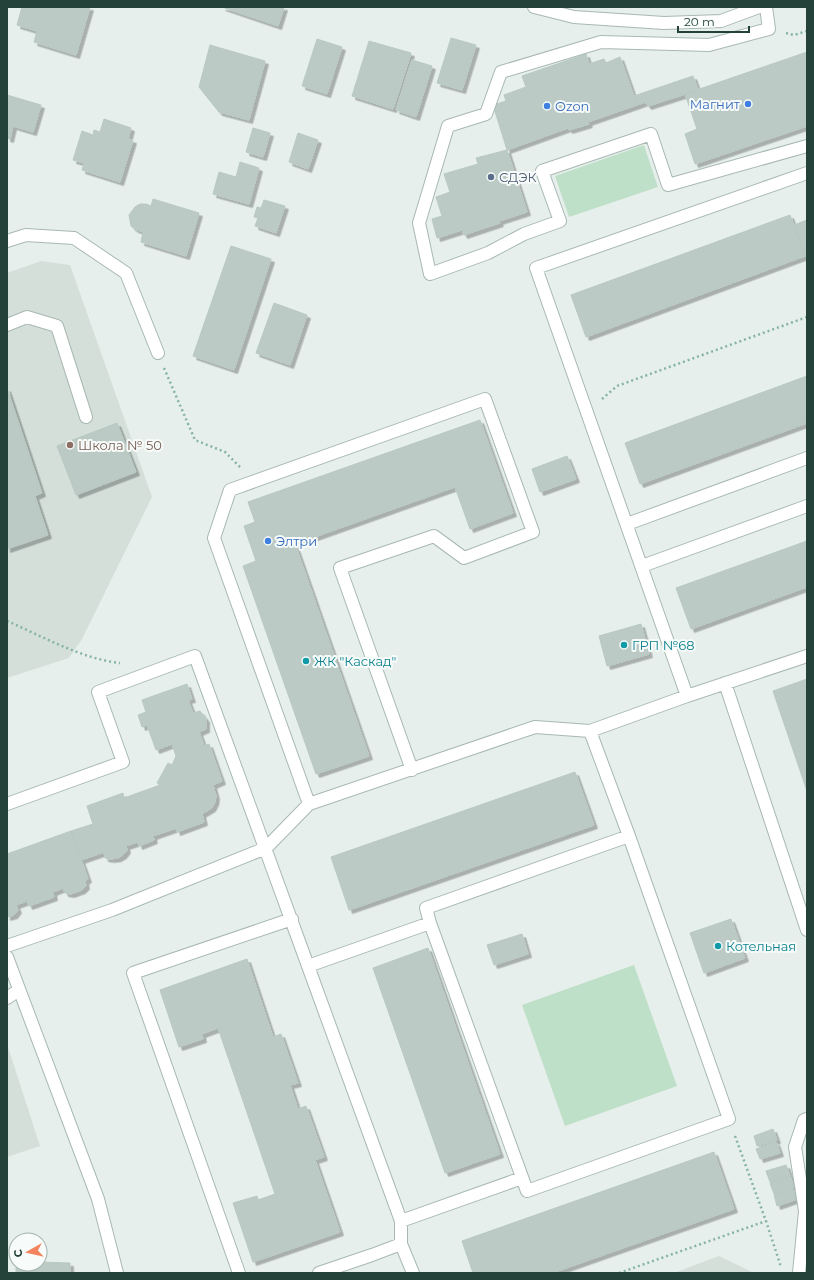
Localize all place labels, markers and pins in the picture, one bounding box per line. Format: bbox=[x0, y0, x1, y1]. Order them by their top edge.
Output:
place label: Магнит bbox=[690, 96, 741, 112]
place label: Ozon bbox=[555, 98, 589, 114]
marker: Магнит bbox=[743, 99, 753, 109]
marker: Ozon bbox=[542, 101, 552, 111]
place label: СДЭК bbox=[499, 169, 537, 185]
marker: СДЭК bbox=[486, 172, 496, 182]
place label: Школа № 50 bbox=[78, 437, 162, 453]
marker: Школа № 50 bbox=[65, 440, 75, 450]
place label: Элтри bbox=[276, 533, 317, 549]
marker: Элтри bbox=[263, 536, 273, 546]
place label: ГРП №68 bbox=[632, 637, 695, 653]
marker: ГРП №68 bbox=[619, 640, 629, 650]
place label: ЖК "Каскад" bbox=[314, 653, 396, 669]
marker: ЖК "Каскад" bbox=[301, 656, 311, 666]
place label: Котельная bbox=[726, 938, 796, 954]
marker: Котельная bbox=[713, 941, 723, 951]

